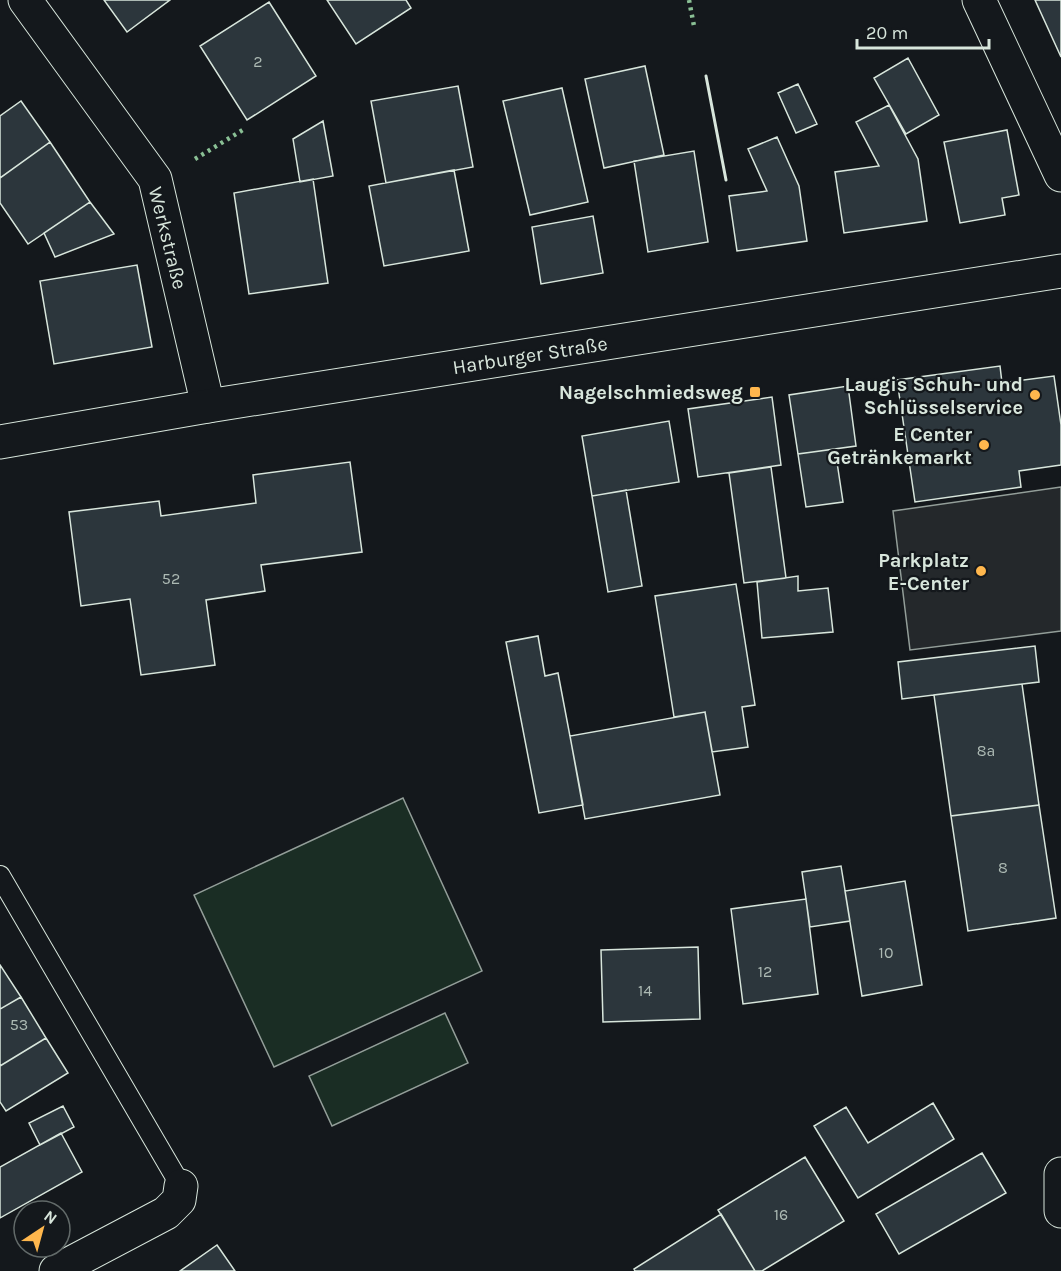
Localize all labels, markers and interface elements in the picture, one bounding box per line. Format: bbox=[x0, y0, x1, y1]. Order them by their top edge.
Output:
scale bar bbox=[857, 12, 989, 50]
text: 20 m bbox=[866, 22, 908, 44]
house number: 2 bbox=[253, 52, 263, 71]
street label: Werkstraße bbox=[144, 184, 191, 292]
street label: Harburger Straße bbox=[451, 332, 609, 379]
place label: Laugis Schuh- und Schlüsselservice bbox=[844, 373, 1023, 419]
place label: Nagelschmiedsweg bbox=[559, 381, 743, 404]
marker: Nagelschmiedsweg bbox=[748, 385, 762, 399]
marker: Laugis Schuh- und Schlüsselservice bbox=[1028, 388, 1042, 402]
place label: E Center Getränkemarkt bbox=[827, 423, 972, 469]
marker: E Center Getränkemarkt bbox=[977, 438, 991, 452]
place label: Parkplatz E-Center bbox=[878, 549, 969, 595]
marker: Parkplatz E-Center bbox=[974, 564, 988, 578]
house number: 52 bbox=[162, 569, 180, 588]
house number: 8a bbox=[977, 741, 995, 760]
house number: 8 bbox=[998, 858, 1008, 877]
house number: 10 bbox=[879, 943, 893, 962]
house number: 12 bbox=[758, 962, 772, 981]
house number: 14 bbox=[638, 981, 652, 1000]
house number: 53 bbox=[10, 1015, 28, 1034]
north arrow bbox=[12, 1199, 72, 1259]
house number: 16 bbox=[774, 1205, 788, 1224]
text: N bbox=[40, 1206, 61, 1228]

